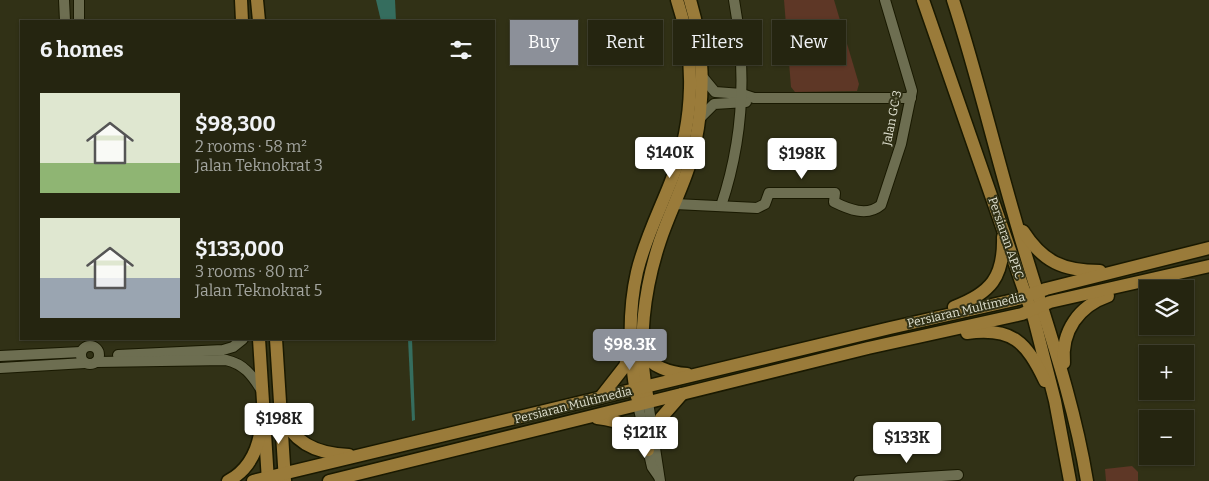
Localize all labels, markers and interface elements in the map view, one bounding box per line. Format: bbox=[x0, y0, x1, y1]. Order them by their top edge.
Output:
chip: Buy bbox=[510, 20, 578, 65]
chip: Rent bbox=[588, 20, 663, 65]
chip: Filters bbox=[673, 20, 762, 65]
chip: New bbox=[772, 20, 846, 65]
icon: filters bbox=[447, 36, 475, 64]
text: 6 homes bbox=[40, 37, 124, 63]
street label: Jalan GC 3 bbox=[880, 89, 904, 148]
text: $98,300 bbox=[195, 111, 276, 137]
icon: home bbox=[80, 113, 140, 173]
pin: $140K bbox=[635, 136, 705, 179]
text: 2 rooms · 58 m² bbox=[195, 137, 307, 156]
pin: $198K bbox=[767, 138, 837, 180]
text: $140K bbox=[646, 143, 694, 162]
text: $198K bbox=[779, 144, 825, 163]
text: Jalan Teknokrat 3 bbox=[195, 156, 323, 175]
street label: Persiaran APEC bbox=[985, 195, 1027, 281]
text: $133,000 bbox=[195, 236, 284, 262]
icon: home bbox=[80, 238, 140, 298]
text: 3 rooms · 80 m² bbox=[195, 262, 309, 281]
map controls bbox=[1139, 280, 1194, 465]
button: layers bbox=[1139, 280, 1194, 335]
text: Jalan Teknokrat 5 bbox=[195, 281, 322, 300]
street label: Persiaran Multimedia bbox=[906, 290, 1027, 330]
pin: $98.3K bbox=[589, 328, 671, 371]
text: $98.3K bbox=[604, 335, 656, 354]
button: + bbox=[1139, 345, 1194, 400]
street label: Persiaran Multimedia bbox=[513, 384, 634, 426]
pin: $198K bbox=[244, 402, 314, 445]
text: $198K bbox=[256, 409, 302, 428]
button: − bbox=[1139, 410, 1194, 465]
pin: $121K bbox=[610, 416, 680, 459]
pin: $133K bbox=[872, 422, 942, 464]
text: $121K bbox=[623, 423, 667, 442]
text: $133K bbox=[884, 428, 930, 447]

